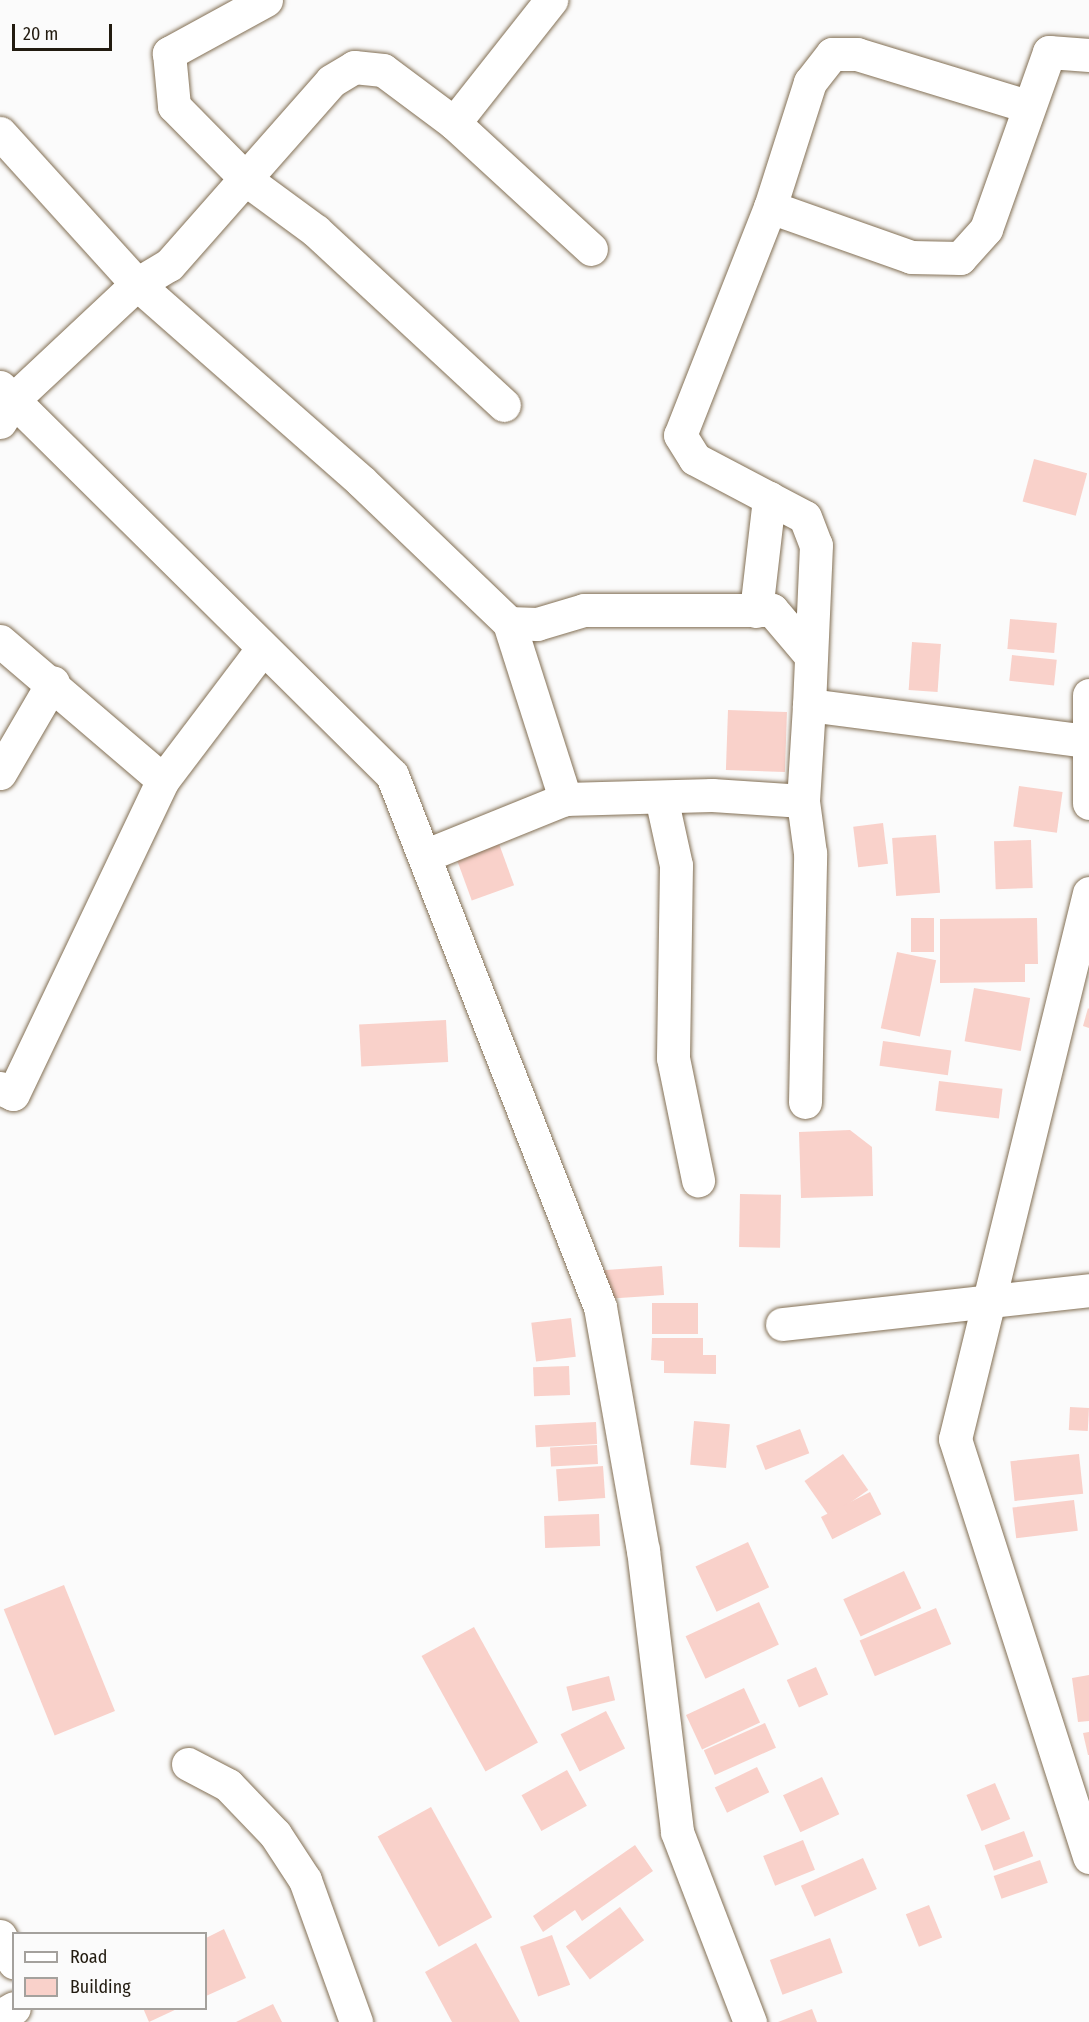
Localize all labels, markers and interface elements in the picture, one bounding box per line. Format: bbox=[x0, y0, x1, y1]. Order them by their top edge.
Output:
scale bar bbox=[15, 12, 116, 50]
text: 20 m bbox=[23, 23, 58, 45]
legend bbox=[12, 1932, 207, 2010]
text: Road bbox=[70, 1946, 107, 1968]
text: Building bbox=[70, 1976, 131, 1998]

